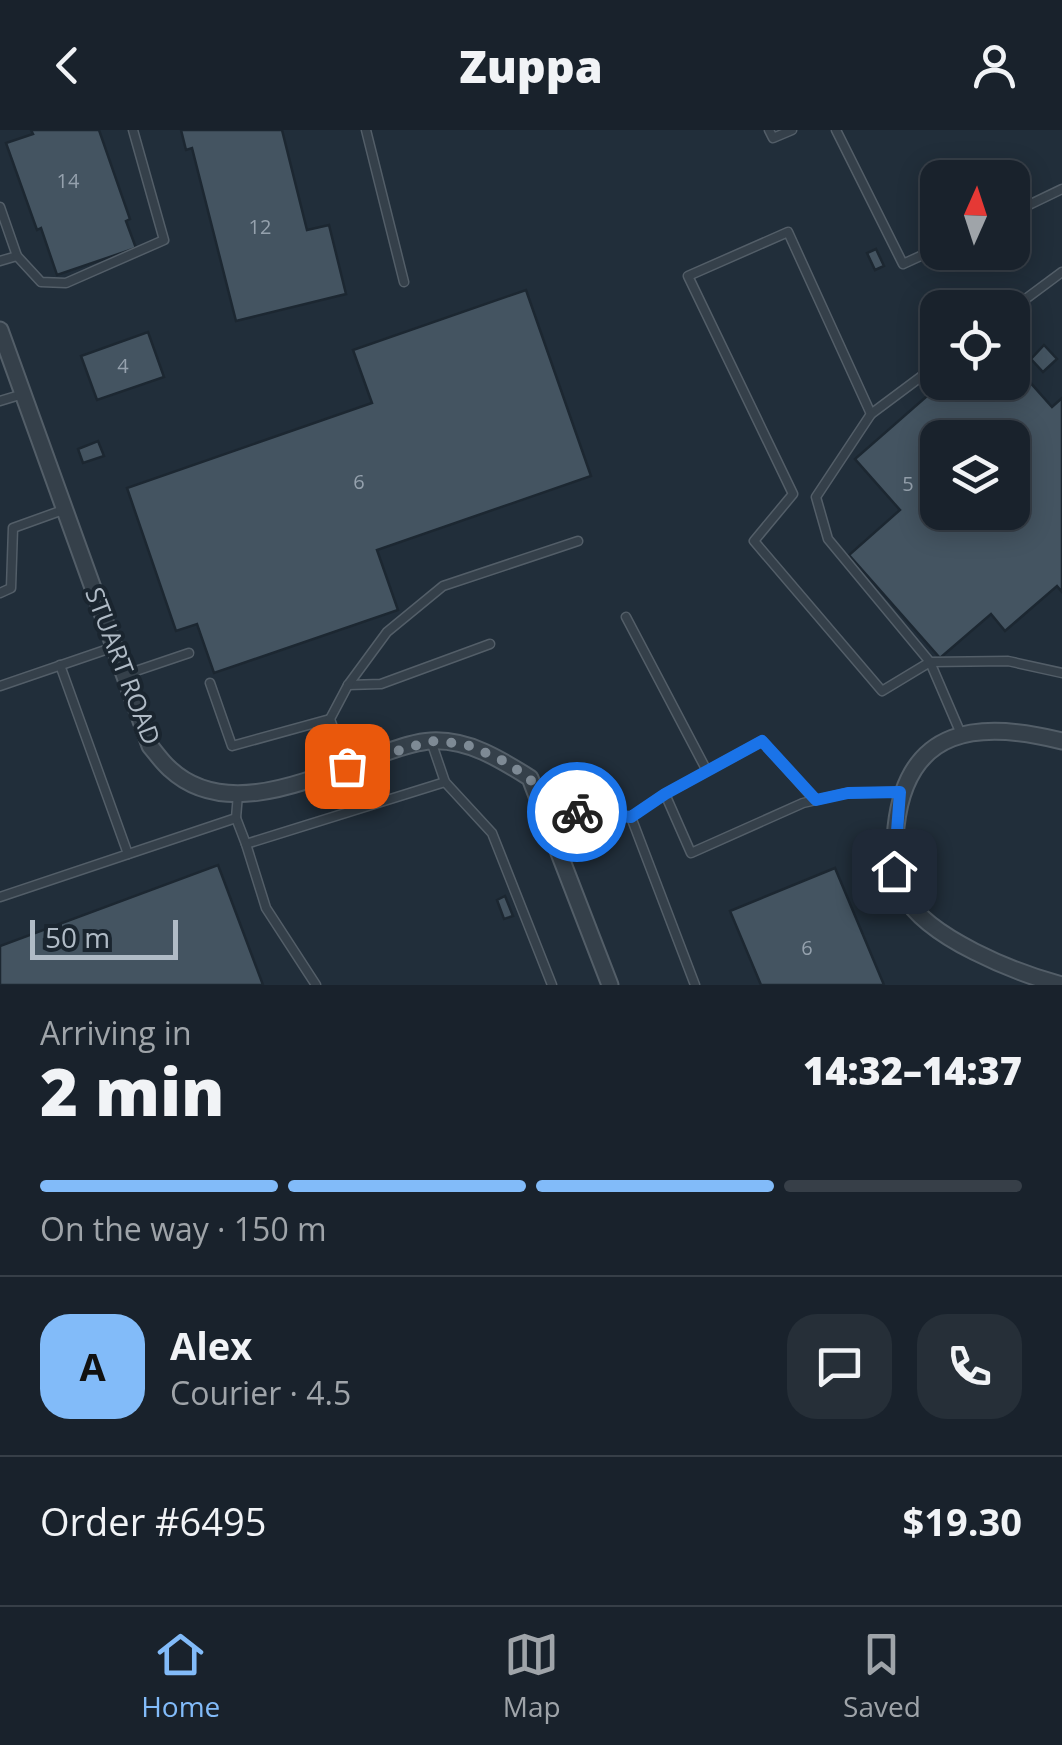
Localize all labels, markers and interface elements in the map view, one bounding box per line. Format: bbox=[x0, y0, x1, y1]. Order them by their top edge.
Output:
text: Zuppa bbox=[459, 35, 603, 96]
icon: back bbox=[40, 38, 95, 93]
icon: person bbox=[967, 38, 1022, 93]
north arrow bbox=[920, 160, 1030, 270]
map controls bbox=[920, 160, 1030, 530]
house number: 14 bbox=[57, 167, 80, 194]
house number: 12 bbox=[249, 213, 271, 240]
button: locate bbox=[920, 290, 1030, 400]
house number: 4 bbox=[117, 352, 129, 379]
button: layers bbox=[920, 420, 1030, 530]
house number: 6 bbox=[353, 468, 365, 495]
house number: 5 bbox=[902, 470, 914, 497]
street label: STUART ROAD bbox=[78, 582, 170, 749]
pin bbox=[305, 724, 390, 809]
icon: bag bbox=[320, 739, 375, 794]
courier bbox=[527, 762, 627, 862]
icon: bike bbox=[550, 785, 605, 840]
pin bbox=[852, 829, 937, 914]
icon: home bbox=[867, 844, 922, 899]
scale bar bbox=[30, 915, 178, 960]
text: 50 m bbox=[45, 918, 110, 956]
house number: 6 bbox=[801, 934, 813, 961]
text: Arriving in bbox=[40, 1011, 192, 1054]
text: 14:32–14:37 bbox=[803, 1044, 1022, 1096]
text: 2 min bbox=[40, 1047, 225, 1135]
text: On the way · 150 m bbox=[40, 1207, 327, 1250]
button: chat bbox=[787, 1314, 892, 1419]
button: phone bbox=[917, 1314, 1022, 1419]
text: Alex bbox=[170, 1319, 252, 1371]
text: A bbox=[79, 1340, 106, 1392]
text: Courier · 4.5 bbox=[170, 1371, 351, 1414]
text: Order #6495 bbox=[40, 1495, 267, 1547]
text: $19.30 bbox=[903, 1495, 1022, 1547]
tab: Home bbox=[141, 1627, 220, 1725]
tab: Map bbox=[503, 1627, 561, 1725]
tab: Saved bbox=[843, 1627, 921, 1725]

